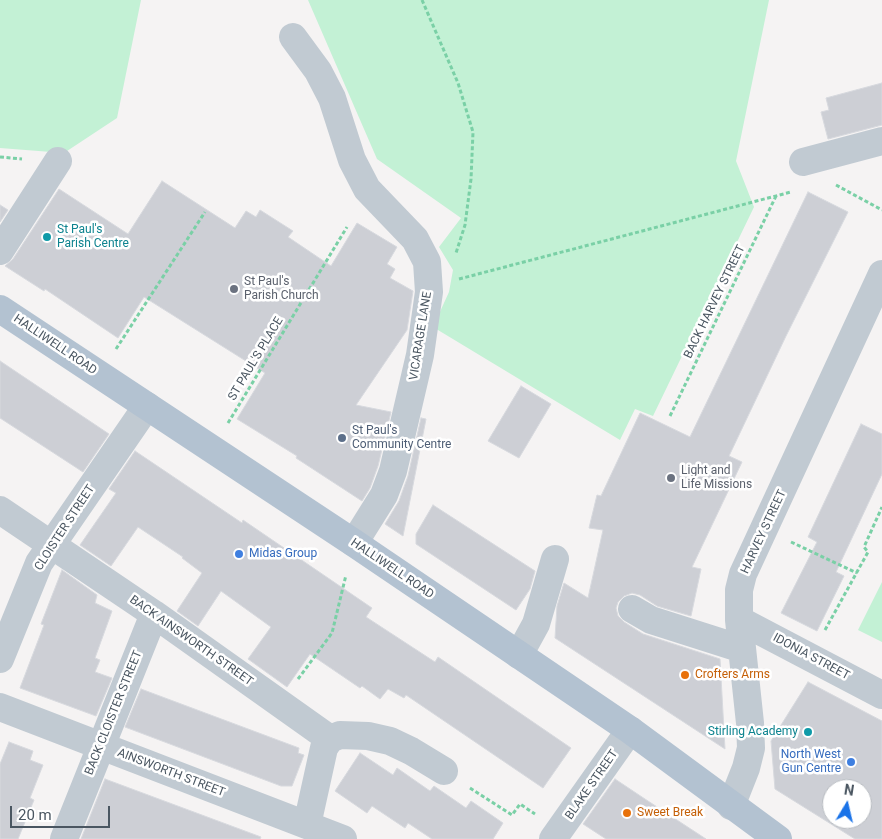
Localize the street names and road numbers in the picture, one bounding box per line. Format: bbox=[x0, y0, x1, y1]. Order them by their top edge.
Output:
street label: BACK HARVEY STREET bbox=[681, 243, 749, 361]
street label: VICARAGE LANE bbox=[407, 291, 435, 381]
street label: HALLIWELL ROAD bbox=[11, 312, 99, 378]
street label: ST PAUL'S PLACE bbox=[225, 315, 287, 403]
street label: CLOISTER STREET bbox=[32, 482, 98, 574]
street label: HARVEY STREET bbox=[738, 488, 790, 576]
street label: HALLIWELL ROAD bbox=[348, 536, 436, 602]
street label: BACK AINSWORTH STREET bbox=[126, 593, 256, 689]
street label: IDONIA STREET bbox=[770, 631, 852, 683]
street label: BACK CLOISTER STREET bbox=[82, 649, 146, 777]
street label: AINSWORTH STREET bbox=[115, 746, 227, 800]
street label: BLAKE STREET bbox=[563, 747, 621, 823]

